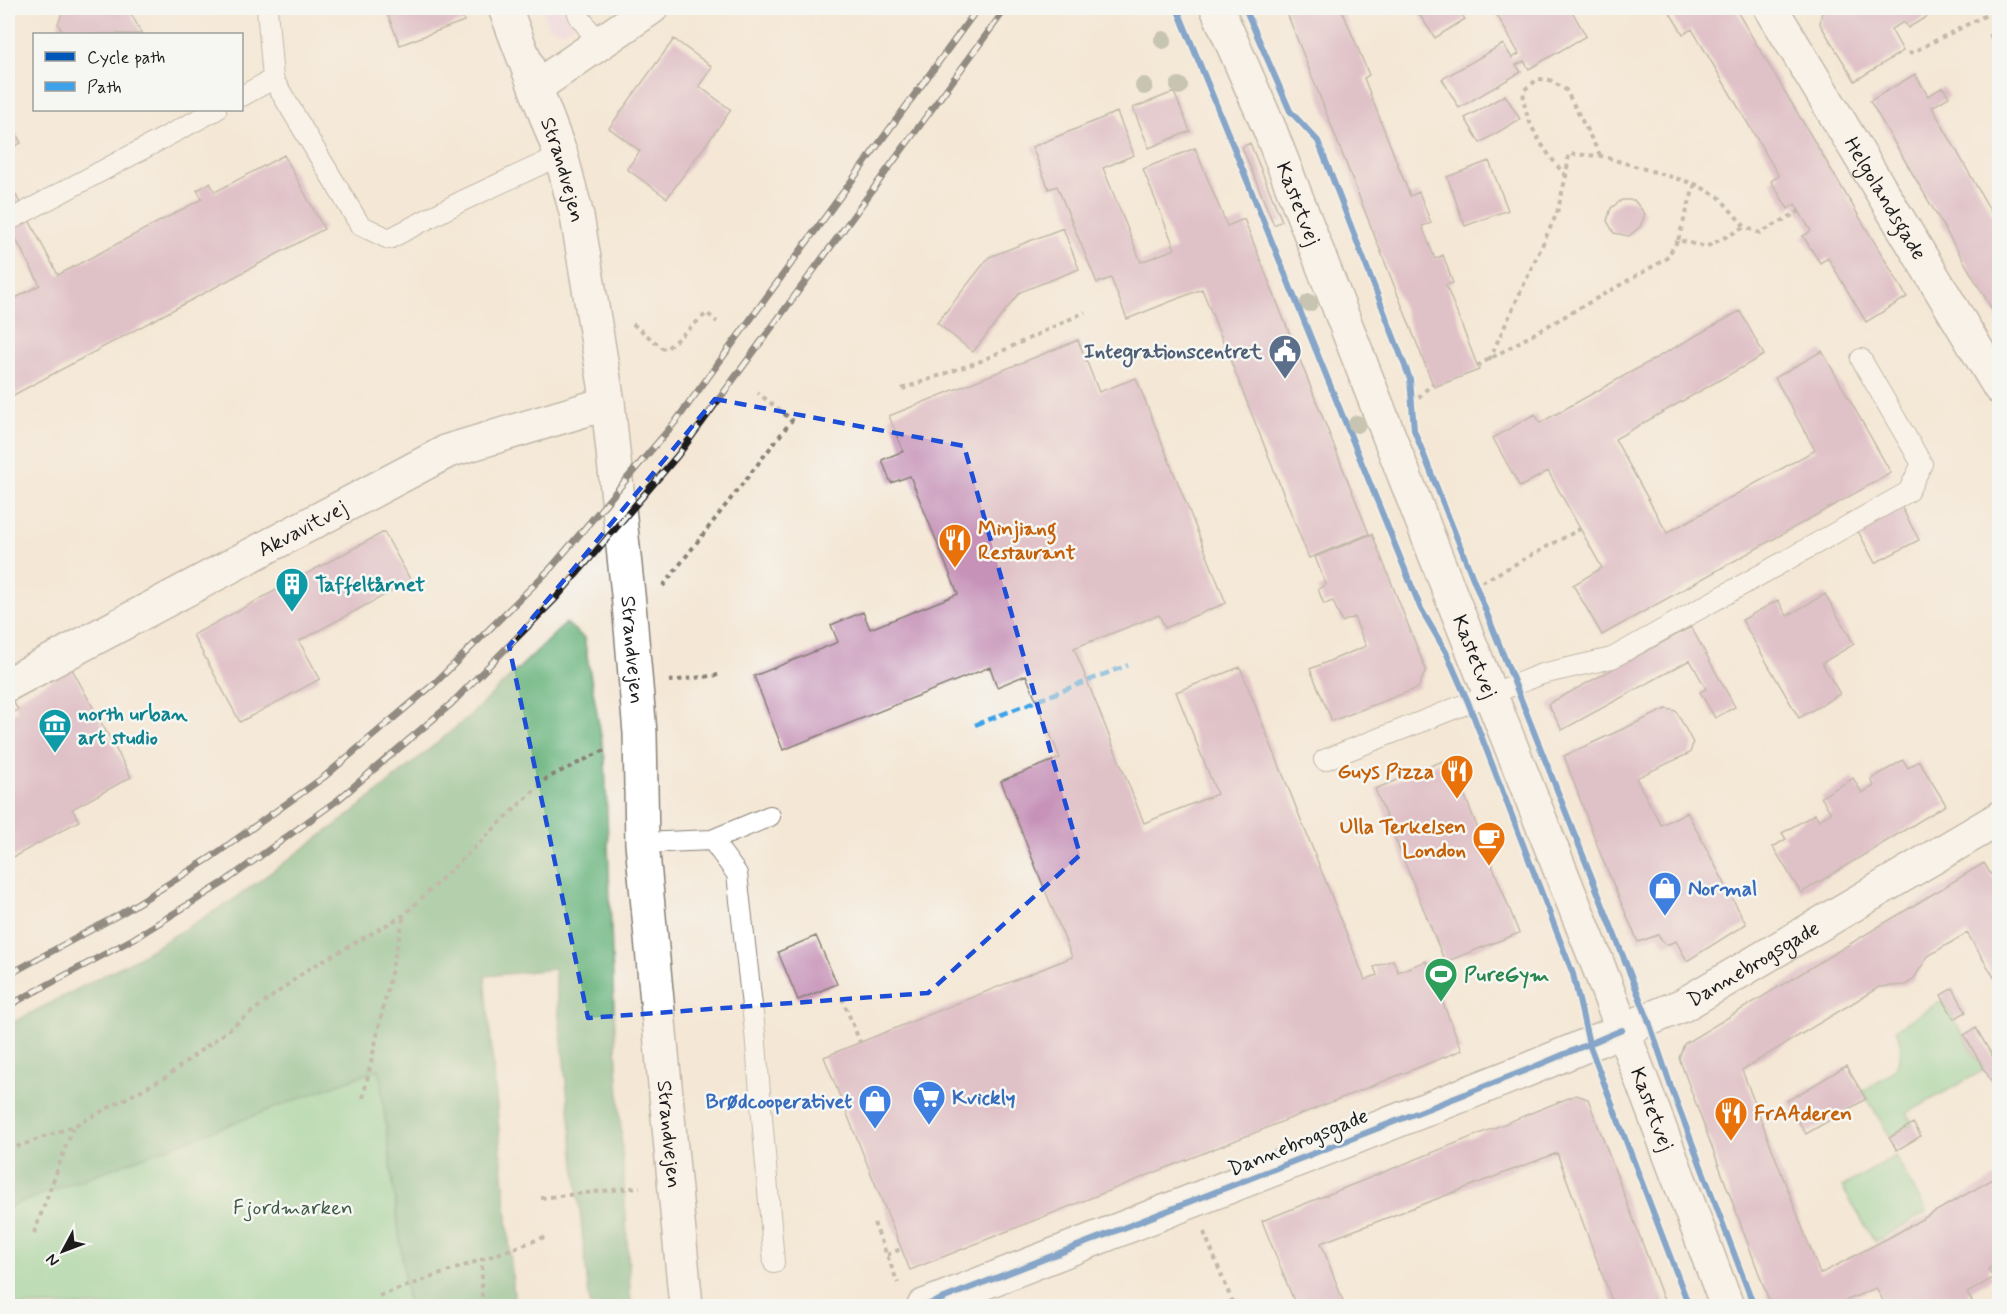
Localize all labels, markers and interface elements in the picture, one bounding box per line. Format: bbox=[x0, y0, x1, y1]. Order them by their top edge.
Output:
legend bbox=[33, 33, 243, 111]
text: Cycle path bbox=[87, 46, 165, 70]
text: Path bbox=[87, 76, 122, 100]
street label: Strandvejen bbox=[533, 113, 591, 225]
street label: Helgolandsgade bbox=[1837, 132, 1933, 265]
street label: Kastetvej bbox=[1269, 158, 1327, 250]
public building icon: Integrationscentret bbox=[1267, 333, 1303, 380]
place label: Integrationscentret bbox=[1084, 338, 1263, 368]
street label: Akvavitvej bbox=[253, 494, 352, 564]
place label: Minjiang Restaurant bbox=[978, 515, 1076, 567]
restaurant icon: Minjiang Restaurant bbox=[937, 522, 973, 569]
building icon: Taffeltårnet bbox=[274, 566, 310, 613]
place label: Taffeltårnet bbox=[315, 571, 425, 599]
street label: Strandvejen bbox=[613, 594, 650, 705]
street label: Kastetvej bbox=[1445, 611, 1504, 703]
place label: north urban art studio bbox=[78, 700, 188, 752]
museum icon: north urban art studio bbox=[37, 707, 73, 754]
restaurant icon: Guys Pizza bbox=[1439, 753, 1475, 800]
place label: Guys Pizza bbox=[1337, 758, 1434, 786]
place label: Ulla Terkelsen London bbox=[1340, 813, 1466, 865]
cafe icon: Ulla Terkelsen London bbox=[1471, 820, 1507, 867]
shop icon: Normal bbox=[1647, 870, 1683, 917]
place label: Normal bbox=[1688, 875, 1757, 903]
street label: Dannebrogsgade bbox=[1682, 915, 1825, 1014]
sports icon: PureGym bbox=[1423, 956, 1459, 1003]
place label: PureGym bbox=[1464, 961, 1549, 989]
street label: Kastetvej bbox=[1623, 1063, 1680, 1155]
street label: Strandvejen bbox=[650, 1079, 688, 1190]
supermarket icon: Kvickly bbox=[911, 1079, 947, 1126]
shop icon: Brødcooperativet bbox=[857, 1083, 893, 1130]
place label: Kvickly bbox=[952, 1084, 1016, 1112]
place label: Brødcooperativet bbox=[705, 1088, 852, 1116]
restaurant icon: FrAAderen bbox=[1713, 1095, 1749, 1142]
place label: FrAAderen bbox=[1754, 1100, 1852, 1128]
street label: Dannebrogsgade bbox=[1224, 1102, 1373, 1185]
park label: Fjordmarken bbox=[233, 1194, 353, 1222]
north arrow bbox=[33, 1221, 93, 1281]
text: N bbox=[41, 1249, 64, 1271]

